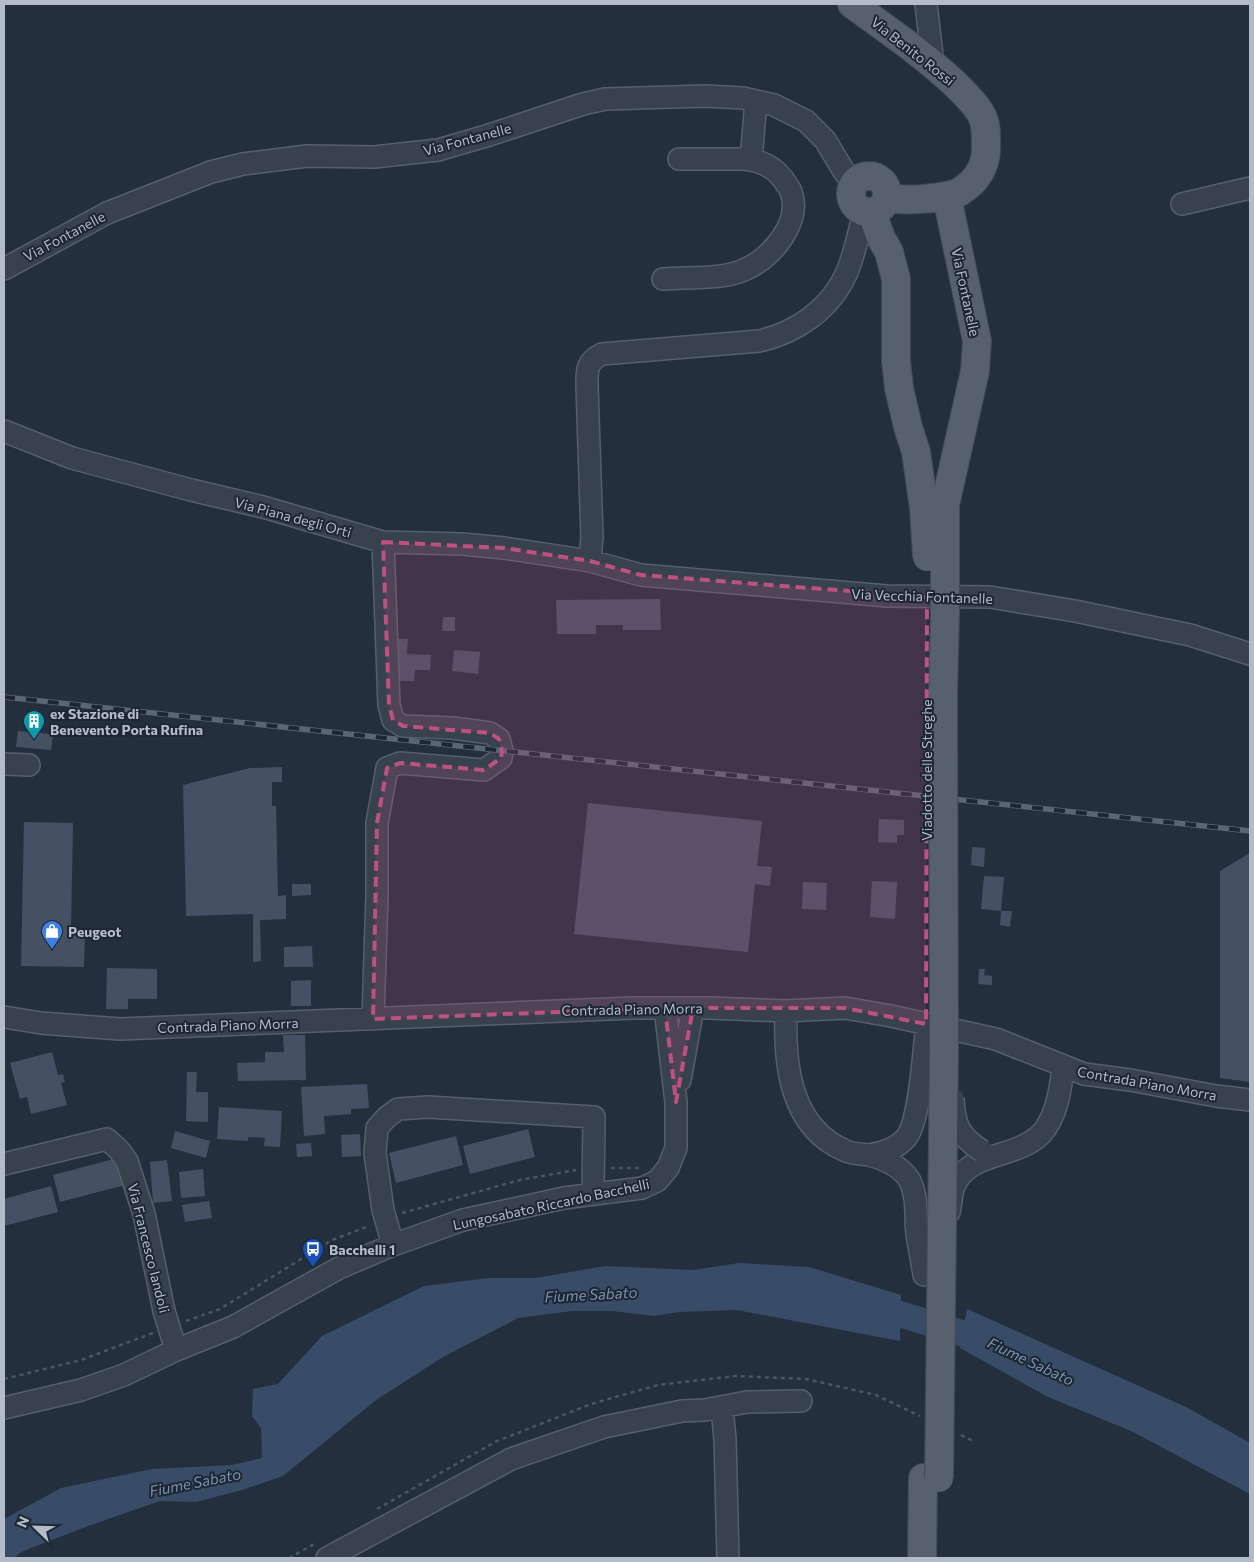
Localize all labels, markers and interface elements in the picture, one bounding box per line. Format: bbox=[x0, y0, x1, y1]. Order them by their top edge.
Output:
street label: Via Benito Rossi bbox=[868, 13, 958, 89]
street label: Via Fontanelle bbox=[421, 119, 513, 159]
street label: Via Fontanelle bbox=[20, 207, 108, 265]
street label: Via Fontanelle bbox=[948, 246, 984, 338]
street label: Via Piana degli Orti bbox=[233, 493, 353, 541]
street label: Via Vecchia Fontanelle bbox=[851, 585, 993, 607]
street label: Viadotto delle Streghe bbox=[918, 699, 935, 841]
place label: ex Stazione di Benevento Porta Rufina bbox=[50, 705, 203, 738]
building icon: ex Stazione di Benevento Porta Rufina bbox=[22, 709, 46, 740]
shop icon: Peugeot bbox=[40, 919, 64, 950]
place label: Peugeot bbox=[68, 923, 121, 940]
street label: Contrada Piano Morra bbox=[561, 999, 703, 1019]
street label: Contrada Piano Morra bbox=[157, 1014, 299, 1036]
street label: Contrada Piano Morra bbox=[1076, 1062, 1218, 1104]
street label: Lungosabato Riccardo Bacchelli bbox=[451, 1175, 651, 1233]
street label: Via Francesco Iandoli bbox=[125, 1181, 173, 1315]
bus stop icon: Bacchelli 1 bbox=[301, 1237, 325, 1268]
place label: Bacchelli 1 bbox=[329, 1241, 395, 1258]
water label: Fiume Sabato bbox=[544, 1283, 638, 1305]
water label: Fiume Sabato bbox=[985, 1333, 1077, 1389]
water label: Fiume Sabato bbox=[148, 1464, 242, 1500]
north arrow bbox=[10, 1502, 60, 1552]
text: N bbox=[13, 1514, 32, 1530]

